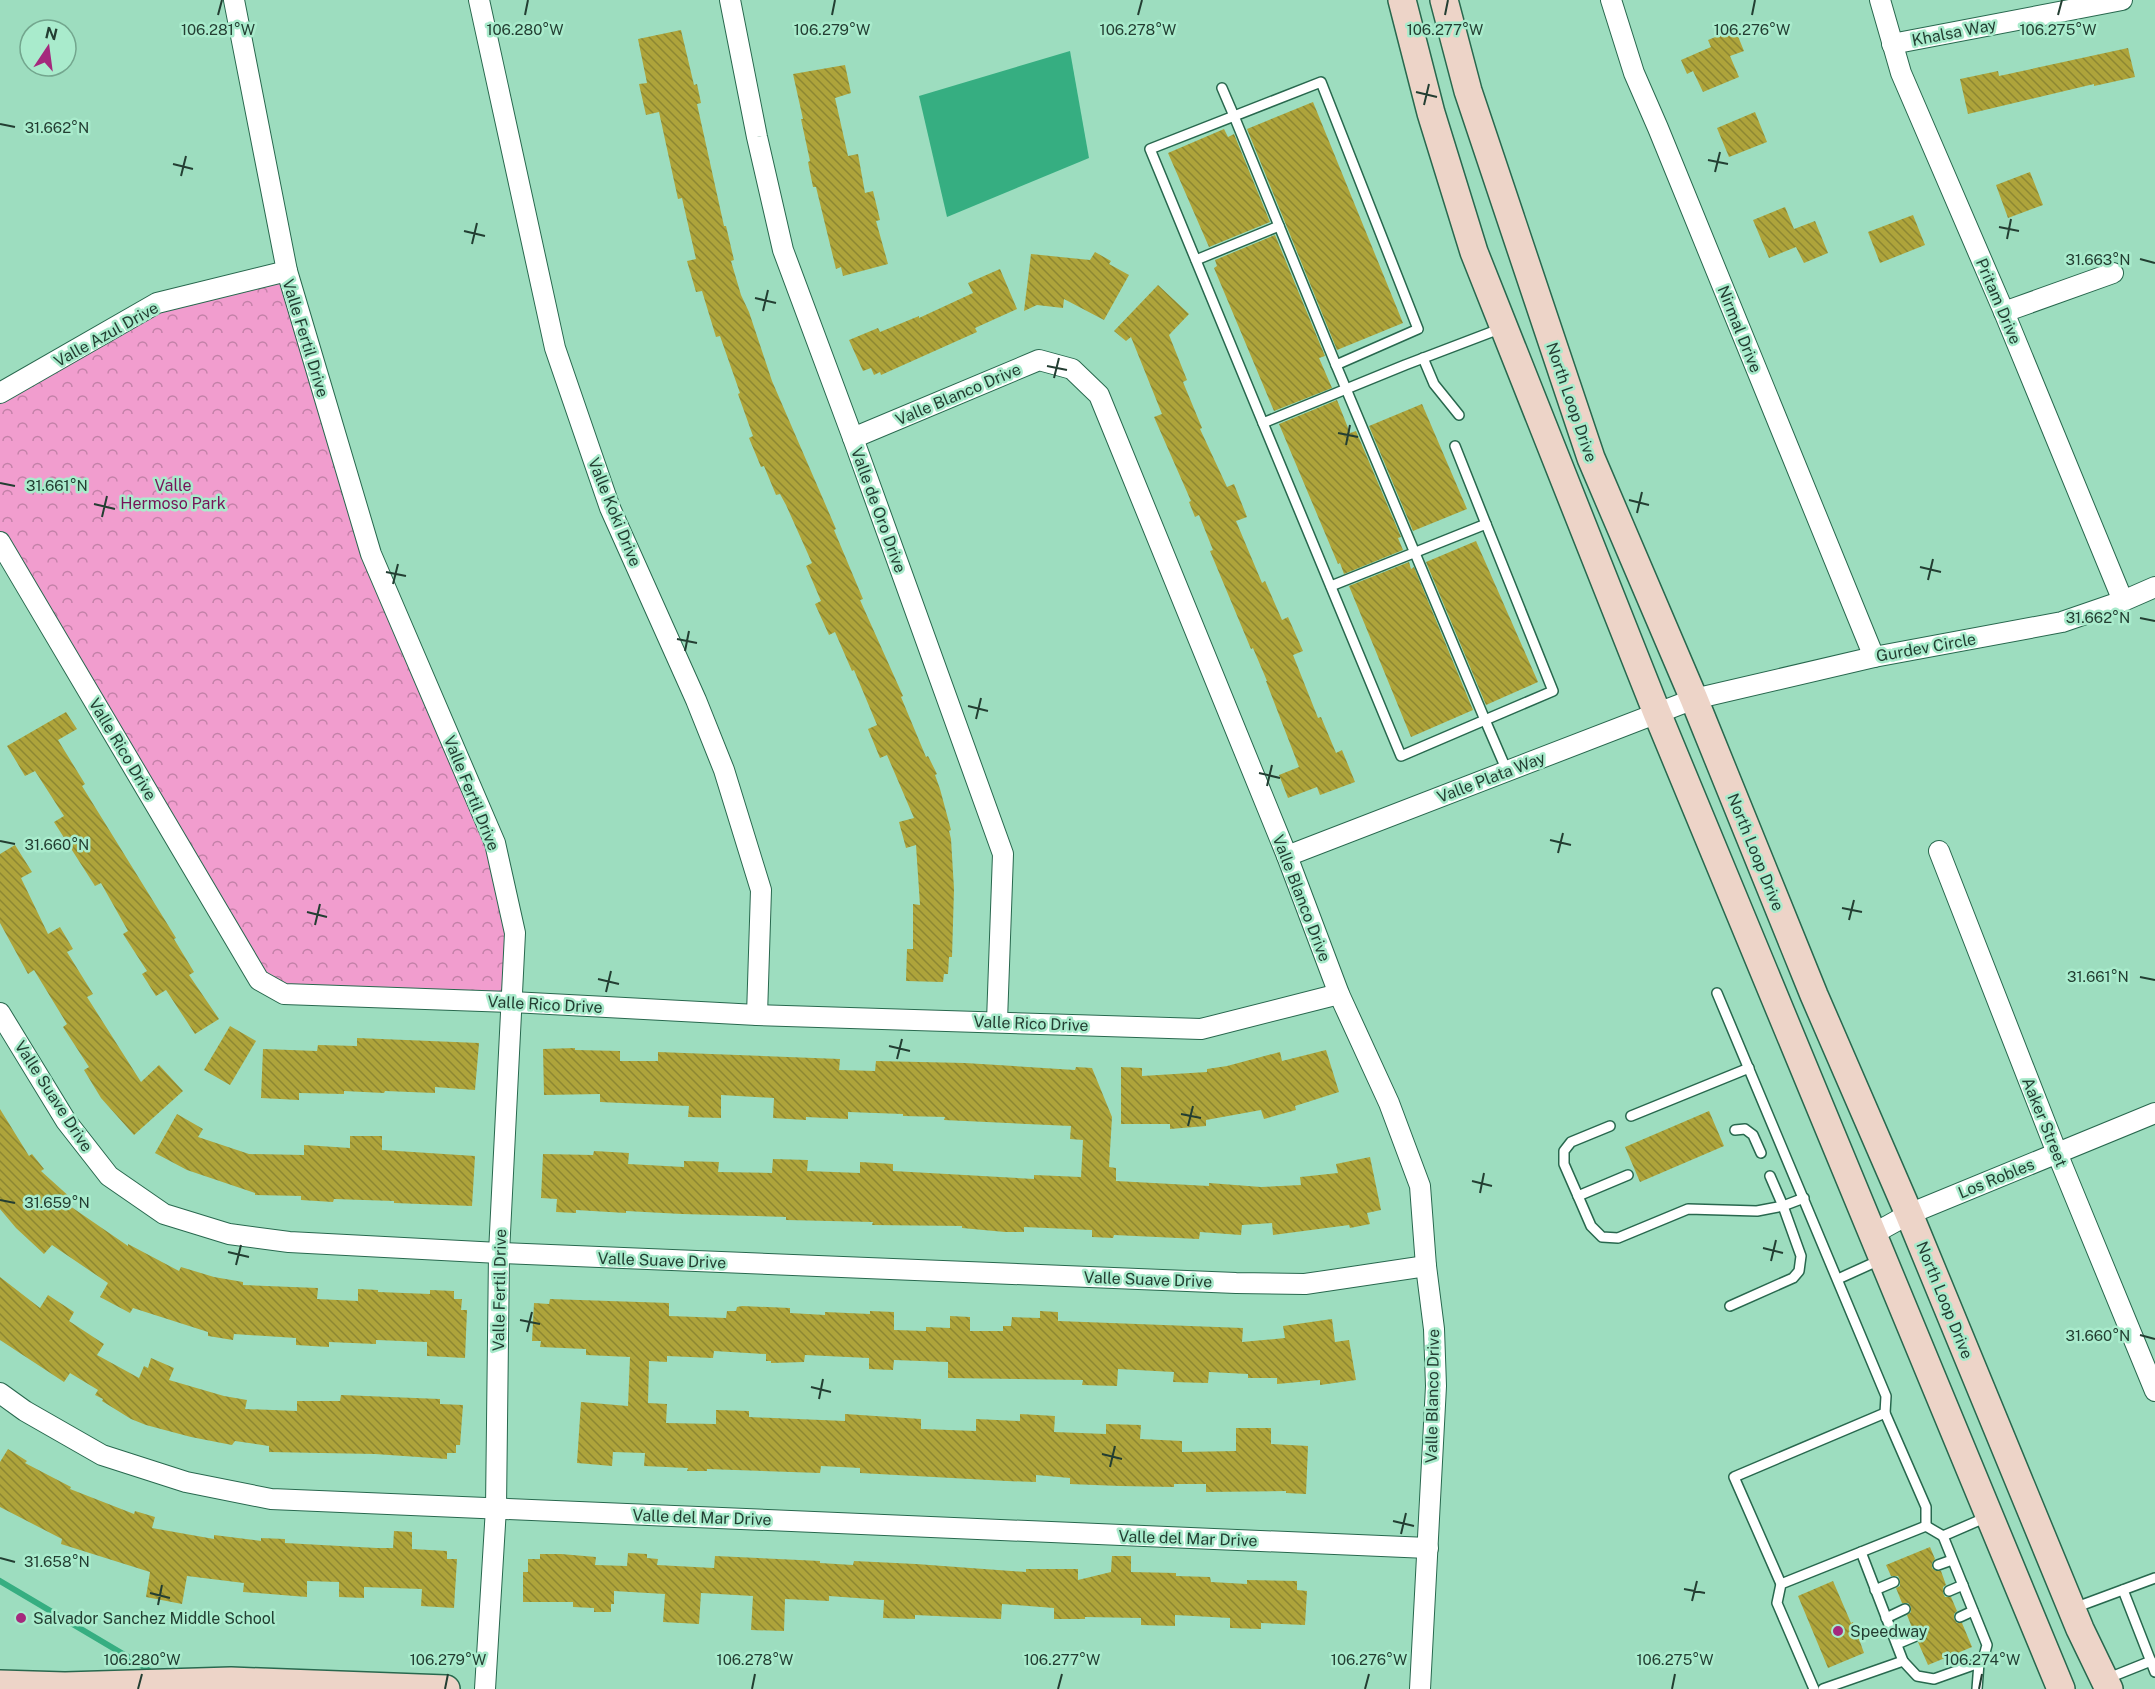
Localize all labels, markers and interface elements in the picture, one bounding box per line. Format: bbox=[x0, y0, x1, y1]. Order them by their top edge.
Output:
street label: Khalsa Way bbox=[1910, 15, 1998, 50]
north arrow bbox=[18, 18, 78, 78]
text: 106.281°W bbox=[181, 21, 255, 38]
text: 106.280°W bbox=[486, 21, 564, 38]
text: 106.279°W bbox=[794, 21, 870, 38]
text: 106.278°W bbox=[1100, 21, 1176, 38]
text: 106.277°W bbox=[1407, 21, 1483, 38]
text: 106.276°W bbox=[1714, 21, 1790, 38]
text: 106.275°W bbox=[2019, 21, 2097, 38]
text: N bbox=[43, 23, 59, 45]
text: 31.662°N bbox=[25, 119, 89, 136]
text: 31.663°N bbox=[2065, 251, 2131, 268]
street label: Pritam Drive bbox=[1972, 255, 2025, 347]
street label: Valle Fertil Drive bbox=[279, 277, 333, 399]
street label: Nirmal Drive bbox=[1713, 283, 1766, 375]
street label: Valle Azul Drive bbox=[51, 298, 162, 371]
street label: North Loop Drive bbox=[1542, 340, 1601, 464]
street label: Valle Blanco Drive bbox=[893, 360, 1024, 429]
street label: Valle de Oro Drive bbox=[847, 445, 910, 575]
street label: Valle Koki Drive bbox=[584, 455, 645, 569]
park label: Valle Hermoso Park bbox=[120, 476, 226, 513]
text: 31.661°N bbox=[26, 477, 88, 494]
text: 31.662°N bbox=[2066, 609, 2130, 626]
street label: Gurdev Circle bbox=[1875, 629, 1977, 666]
street label: Valle Rico Drive bbox=[85, 695, 160, 804]
street label: Valle Fertil Drive bbox=[440, 733, 503, 854]
street label: Valle Plata Way bbox=[1434, 748, 1548, 807]
street label: North Loop Drive bbox=[1723, 791, 1788, 914]
street label: Valle Blanco Drive bbox=[1269, 832, 1334, 964]
text: 31.660°N bbox=[25, 836, 89, 853]
text: 31.661°N bbox=[2067, 968, 2129, 985]
street label: Valle Rico Drive bbox=[487, 992, 603, 1017]
street label: Valle Rico Drive bbox=[973, 1012, 1089, 1035]
street label: Valle Suave Drive bbox=[11, 1037, 97, 1155]
street label: Aaker Street bbox=[2018, 1075, 2071, 1170]
street label: Los Robles bbox=[1955, 1155, 2037, 1202]
text: 31.659°N bbox=[24, 1194, 90, 1211]
street label: Valle Fertil Drive bbox=[489, 1229, 510, 1351]
street label: North Loop Drive bbox=[1912, 1239, 1977, 1362]
street label: Valle Suave Drive bbox=[597, 1249, 727, 1272]
street label: Valle Suave Drive bbox=[1083, 1268, 1213, 1291]
text: 31.660°N bbox=[2066, 1327, 2130, 1344]
street label: Valle Blanco Drive bbox=[1422, 1329, 1443, 1463]
street label: Valle del Mar Drive bbox=[632, 1506, 772, 1529]
street label: Valle del Mar Drive bbox=[1118, 1527, 1258, 1550]
text: 31.658°N bbox=[24, 1553, 90, 1570]
place label: Salvador Sanchez Middle School bbox=[33, 1609, 276, 1628]
marker: Salvador Sanchez Middle School bbox=[14, 1611, 28, 1625]
place label: Speedway bbox=[1850, 1622, 1928, 1641]
marker: Speedway bbox=[1831, 1624, 1845, 1638]
text: 106.280°W bbox=[103, 1651, 181, 1668]
text: 106.279°W bbox=[410, 1651, 486, 1668]
text: 106.278°W bbox=[717, 1651, 793, 1668]
text: 106.277°W bbox=[1024, 1651, 1100, 1668]
text: 106.276°W bbox=[1331, 1651, 1407, 1668]
text: 106.275°W bbox=[1636, 1651, 1714, 1668]
text: 106.274°W bbox=[1944, 1651, 2020, 1668]

